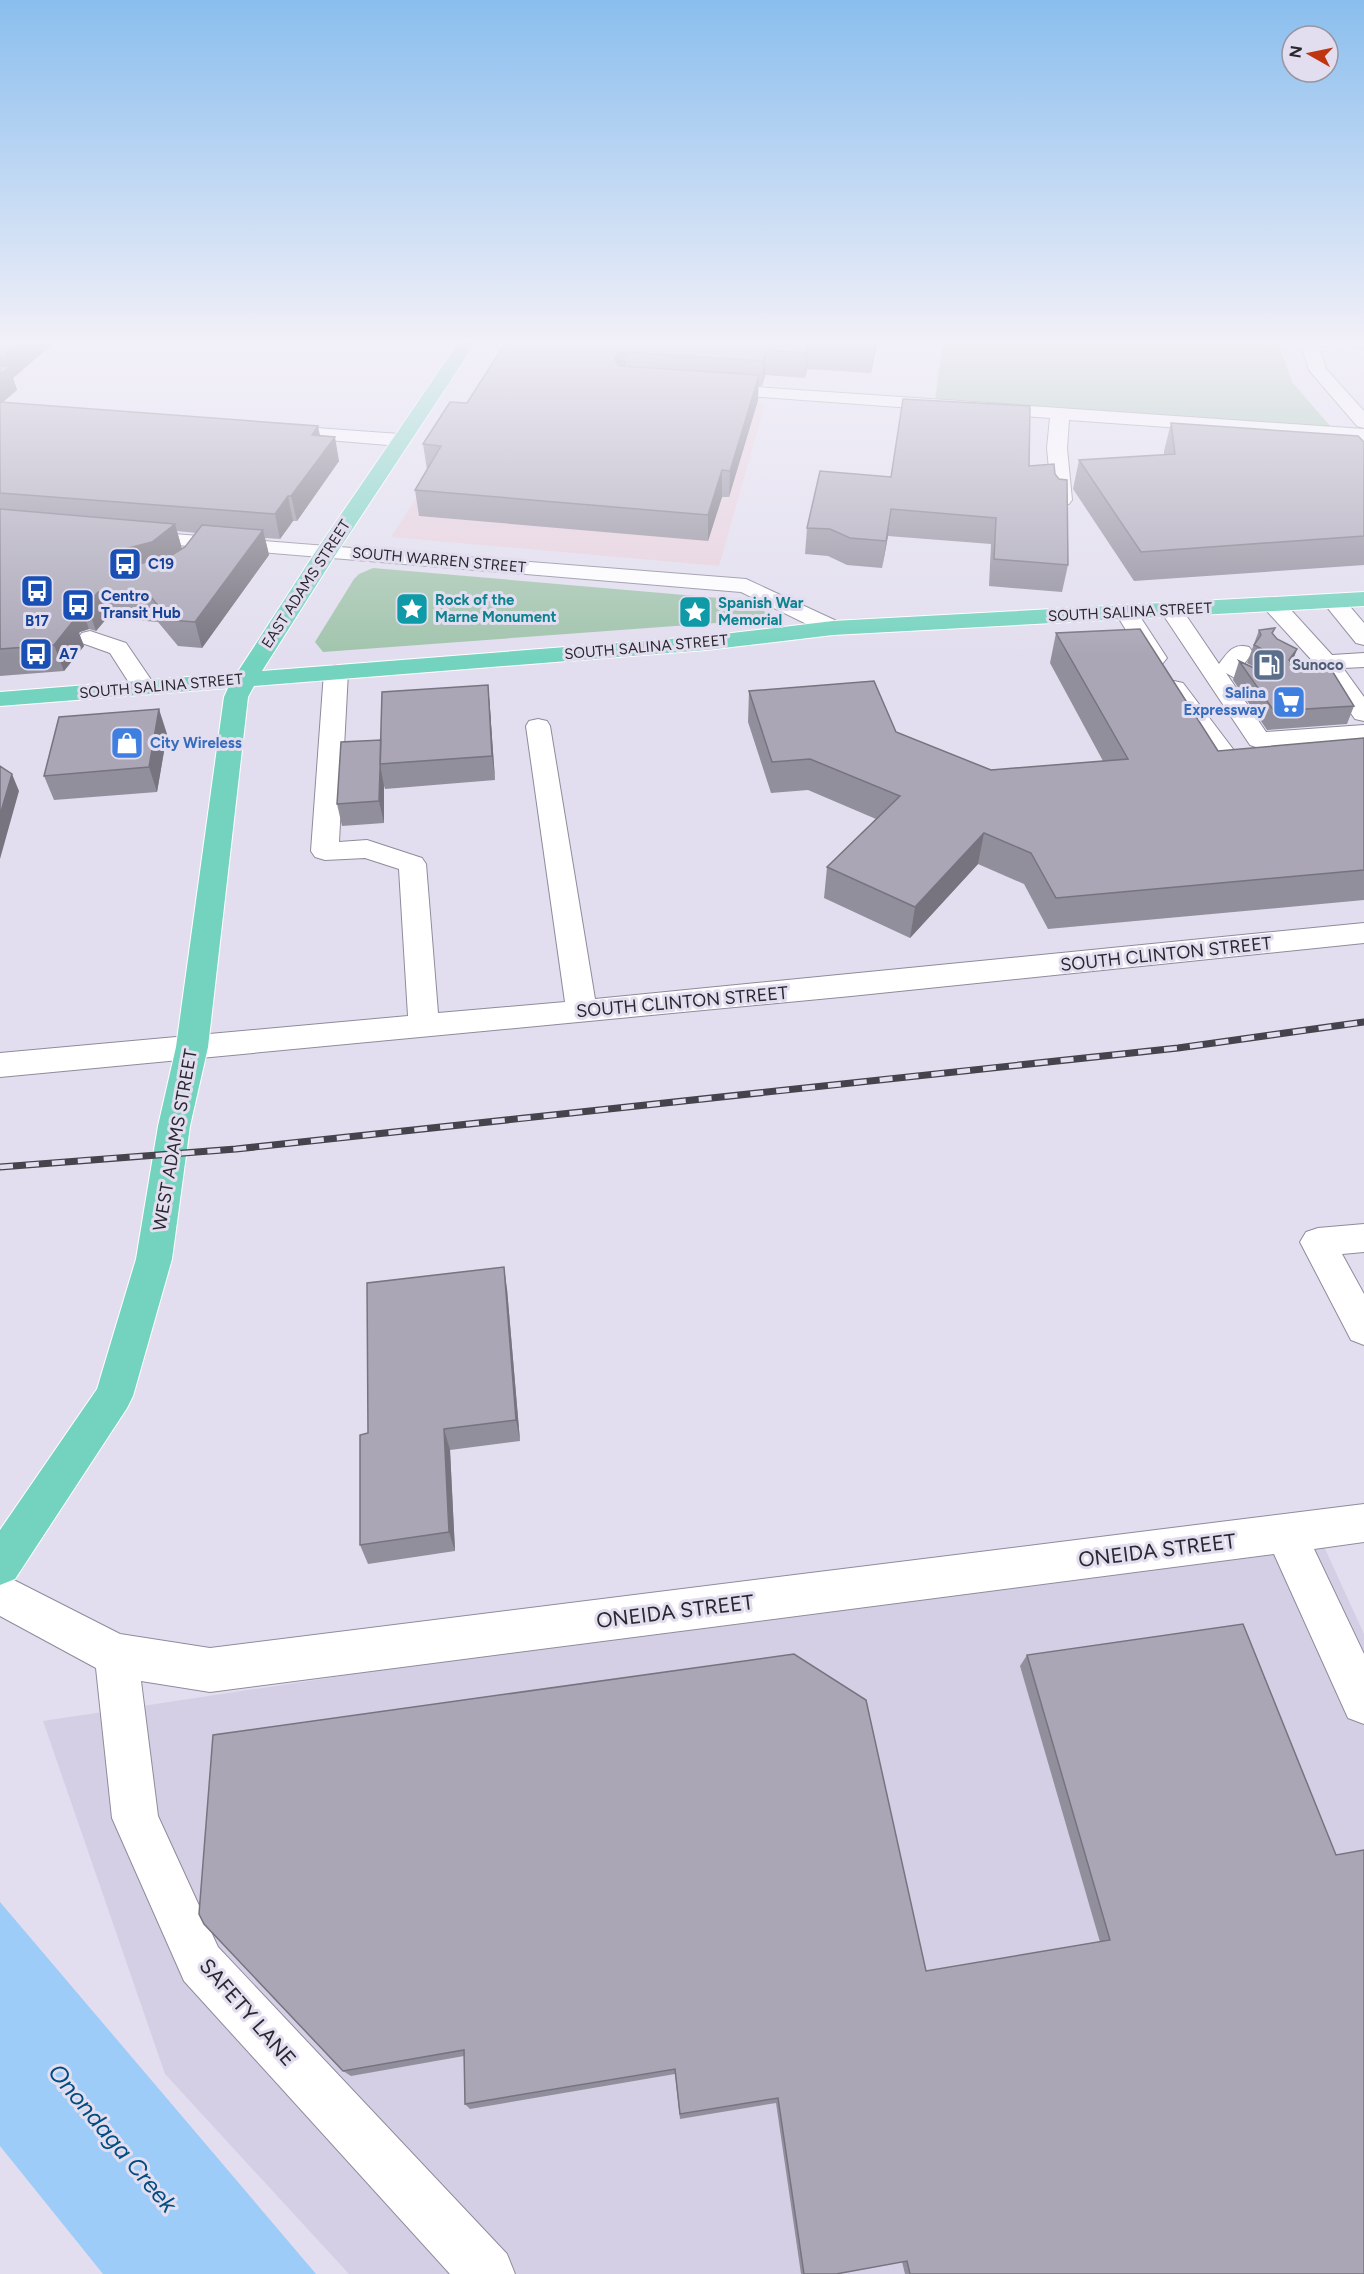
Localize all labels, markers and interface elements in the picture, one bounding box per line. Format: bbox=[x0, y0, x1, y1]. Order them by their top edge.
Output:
north arrow bbox=[1280, 24, 1340, 84]
text: N bbox=[1285, 44, 1306, 59]
street label: EAST ADAMS STREET bbox=[258, 516, 355, 652]
street label: SOUTH WARREN STREET bbox=[351, 543, 527, 577]
bus stop icon: C19 bbox=[107, 546, 143, 582]
place label: C19 bbox=[148, 555, 174, 573]
bus stop icon: B17 bbox=[19, 573, 55, 609]
bus stop icon: Centro Transit Hub bbox=[60, 587, 96, 623]
place label: Centro Transit Hub bbox=[101, 587, 181, 622]
place icon: Rock of the Marne Monument bbox=[394, 591, 430, 627]
place label: Rock of the Marne Monument bbox=[435, 591, 557, 626]
place icon: Spanish War Memorial bbox=[677, 594, 713, 630]
place label: Spanish War Memorial bbox=[718, 594, 804, 629]
street label: SOUTH SALINA STREET bbox=[1048, 599, 1213, 625]
place label: B17 bbox=[25, 612, 49, 630]
street label: SOUTH SALINA STREET bbox=[563, 631, 729, 663]
bus stop icon: A7 bbox=[18, 636, 54, 672]
place label: A7 bbox=[59, 645, 78, 663]
fuel station icon: Sunoco bbox=[1251, 647, 1287, 683]
place label: Sunoco bbox=[1292, 656, 1344, 674]
street label: SOUTH SALINA STREET bbox=[78, 670, 244, 702]
place label: Salina Expressway bbox=[1183, 684, 1266, 719]
supermarket icon: Salina Expressway bbox=[1271, 684, 1307, 720]
shop icon: City Wireless bbox=[109, 725, 145, 761]
place label: City Wireless bbox=[150, 734, 242, 752]
street label: SOUTH CLINTON STREET bbox=[1059, 932, 1273, 976]
street label: SOUTH CLINTON STREET bbox=[575, 982, 789, 1022]
street label: WEST ADAMS STREET bbox=[148, 1047, 202, 1233]
street label: ONEIDA STREET bbox=[1077, 1528, 1238, 1572]
street label: ONEIDA STREET bbox=[595, 1589, 756, 1633]
street label: SAFETY LANE bbox=[195, 1953, 301, 2071]
water label: Onondaga Creek bbox=[42, 2058, 184, 2219]

